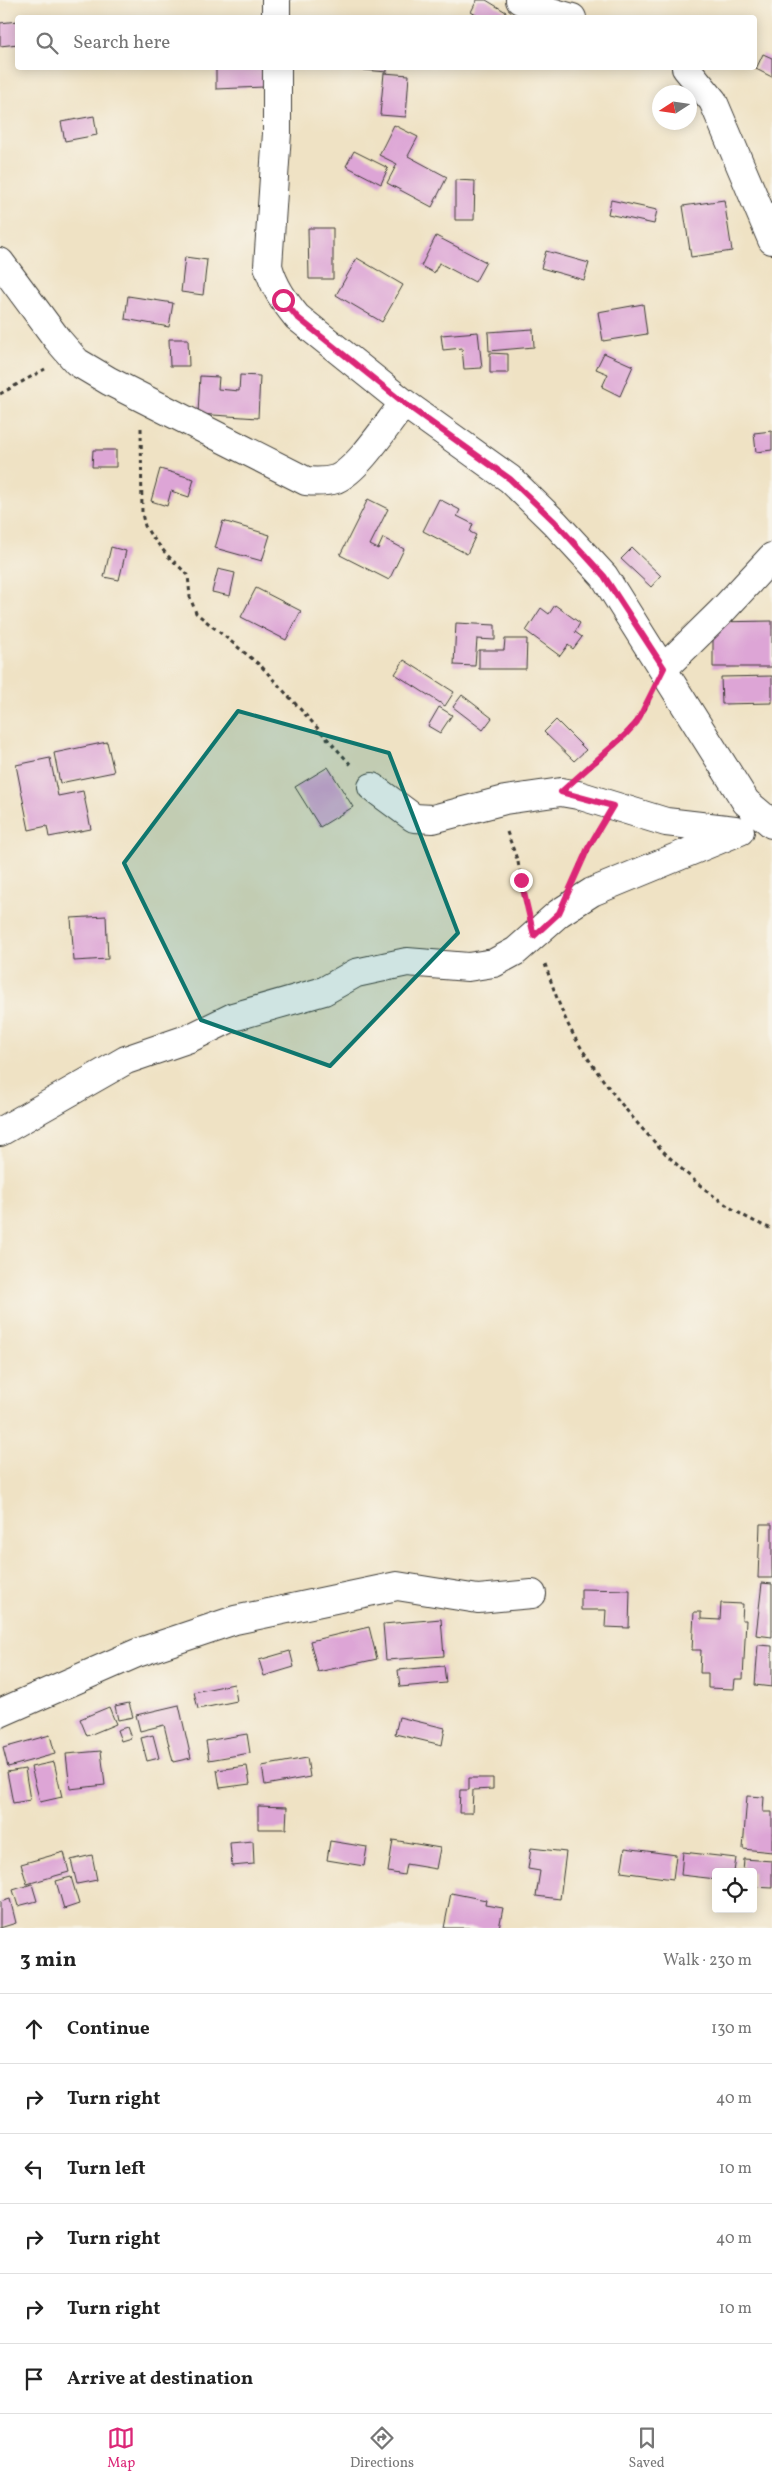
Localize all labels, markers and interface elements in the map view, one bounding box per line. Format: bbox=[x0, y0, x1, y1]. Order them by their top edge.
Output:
search box bbox=[15, 15, 757, 70]
icon: search bbox=[33, 29, 61, 57]
text: Search here bbox=[73, 30, 170, 56]
north arrow bbox=[652, 85, 697, 130]
route start bbox=[272, 289, 295, 312]
route end bbox=[510, 869, 533, 892]
map controls bbox=[712, 1868, 757, 1913]
button: locate bbox=[712, 1868, 757, 1913]
text: 3 min bbox=[20, 1946, 76, 1975]
text: Walk · 230 m bbox=[663, 1950, 752, 1972]
icon: ahead bbox=[20, 2015, 48, 2043]
text: Continue bbox=[67, 2016, 150, 2042]
text: 130 m bbox=[711, 2018, 752, 2040]
icon: right bbox=[20, 2085, 48, 2113]
text: Turn right bbox=[67, 2086, 160, 2112]
text: 40 m bbox=[716, 2088, 752, 2110]
icon: left bbox=[20, 2155, 48, 2183]
text: Turn left bbox=[67, 2156, 146, 2182]
text: 10 m bbox=[719, 2158, 752, 2180]
icon: right bbox=[20, 2225, 48, 2253]
text: Turn right bbox=[67, 2226, 160, 2252]
text: 40 m bbox=[716, 2228, 752, 2250]
icon: right bbox=[20, 2295, 48, 2323]
text: Turn right bbox=[67, 2296, 160, 2322]
text: 10 m bbox=[719, 2298, 752, 2320]
icon: arrive bbox=[20, 2365, 48, 2393]
text: Arrive at destination bbox=[67, 2366, 253, 2392]
tab: Map bbox=[107, 2424, 135, 2473]
tab: Directions bbox=[350, 2424, 414, 2473]
tab: Saved bbox=[629, 2424, 665, 2473]

